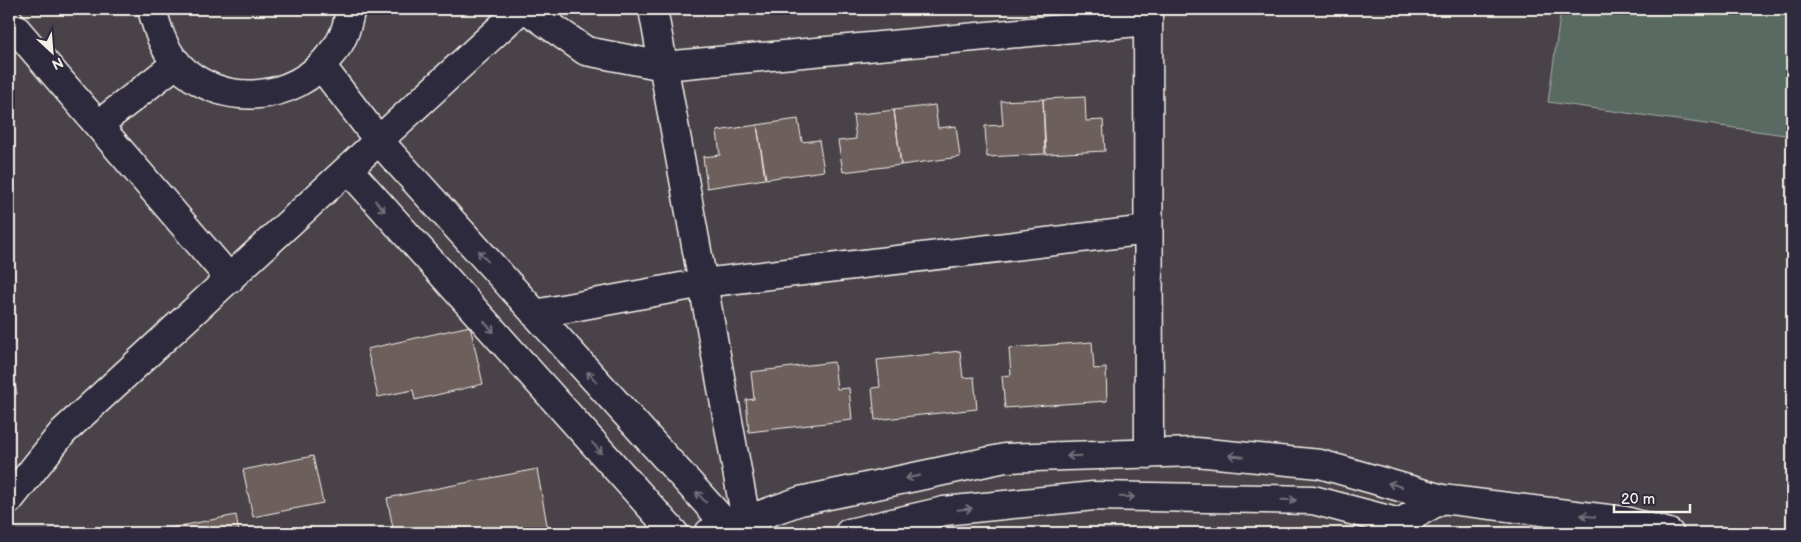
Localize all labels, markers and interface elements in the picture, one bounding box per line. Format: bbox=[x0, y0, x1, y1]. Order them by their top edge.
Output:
north arrow bbox=[28, 28, 78, 78]
text: N bbox=[49, 53, 66, 73]
one-way arrow bbox=[374, 199, 386, 212]
one-way arrow bbox=[477, 250, 489, 263]
one-way arrow bbox=[483, 320, 494, 333]
one-way arrow bbox=[586, 370, 598, 383]
one-way arrow bbox=[591, 441, 603, 454]
one-way arrow bbox=[1066, 451, 1082, 460]
one-way arrow bbox=[1228, 451, 1244, 461]
one-way arrow bbox=[906, 473, 922, 482]
one-way arrow bbox=[1388, 480, 1404, 490]
scale bar bbox=[1614, 482, 1690, 514]
text: 20 m bbox=[1621, 490, 1655, 509]
one-way arrow bbox=[695, 491, 707, 504]
one-way arrow bbox=[1118, 492, 1134, 501]
one-way arrow bbox=[1281, 495, 1297, 504]
one-way arrow bbox=[957, 504, 973, 514]
one-way arrow bbox=[1580, 511, 1596, 521]

